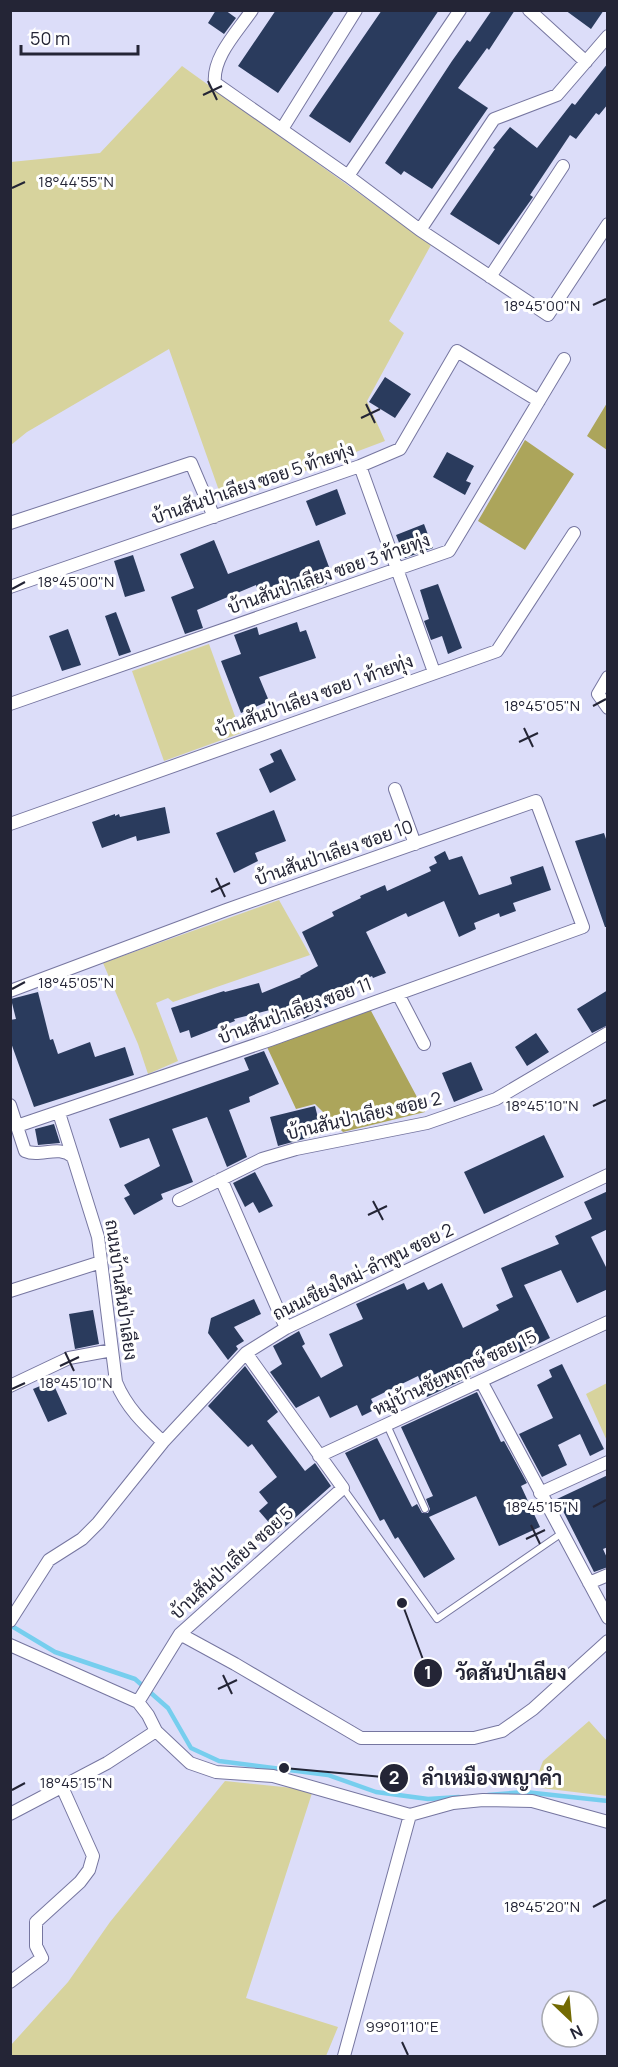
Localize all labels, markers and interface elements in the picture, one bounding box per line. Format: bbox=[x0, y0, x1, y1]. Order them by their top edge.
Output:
scale bar bbox=[21, 18, 138, 56]
text: 50 m bbox=[30, 26, 70, 50]
text: 18°44'55"N bbox=[38, 171, 114, 192]
text: 18°45'00"N bbox=[504, 295, 580, 316]
street label: บ้านสันป่าเลียง ซอย 5 ท้ายทุ่ง bbox=[148, 437, 357, 530]
street label: บ้านสันป่าเลียง ซอย 3 ท้ายทุ่ง bbox=[224, 527, 433, 620]
text: 18°45'00"N bbox=[38, 571, 114, 592]
street label: บ้านสันป่าเลียง ซอย 1 ท้ายทุ่ง bbox=[211, 648, 416, 743]
text: 18°45'05"N bbox=[504, 695, 580, 716]
street label: บ้านสันป่าเลียง ซอย 10 bbox=[251, 814, 416, 890]
street label: บ้านสันป่าเลียง ซอย 11 bbox=[214, 971, 375, 1049]
text: 18°45'05"N bbox=[38, 972, 114, 993]
street label: บ้านสันป่าเลียง ซอย 2 bbox=[284, 1086, 444, 1145]
text: 18°45'10"N bbox=[505, 1095, 579, 1116]
street label: ถนนเชียงใหม่-ลำพูน ซอย 2 bbox=[268, 1217, 458, 1327]
street label: ถนนบ้านสันป่าเลียง bbox=[100, 1218, 144, 1362]
street label: หมู่บ้านชัยพฤกษ์ ซอย 15 bbox=[369, 1324, 541, 1422]
text: 18°45'10"N bbox=[39, 1372, 113, 1393]
text: 18°45'15"N bbox=[506, 1496, 578, 1517]
street label: บ้านสันป่าเลียง ซอย 5 bbox=[164, 1500, 298, 1624]
callout: วัดสันป่าเลียง bbox=[413, 1654, 579, 1692]
text: วัดสันป่าเลียง bbox=[455, 1659, 567, 1686]
text: 1 bbox=[424, 1660, 432, 1684]
callout: ลำเหมืองพญาคำ bbox=[379, 1759, 574, 1797]
text: ลำเหมืองพญาคำ bbox=[422, 1764, 562, 1791]
text: 2 bbox=[389, 1765, 399, 1789]
text: 18°45'15"N bbox=[40, 1772, 112, 1793]
text: 18°45'20"N bbox=[504, 1896, 580, 1917]
north arrow bbox=[540, 1989, 600, 2049]
text: 99°01'10"E bbox=[366, 2016, 439, 2037]
text: N bbox=[567, 2020, 587, 2045]

